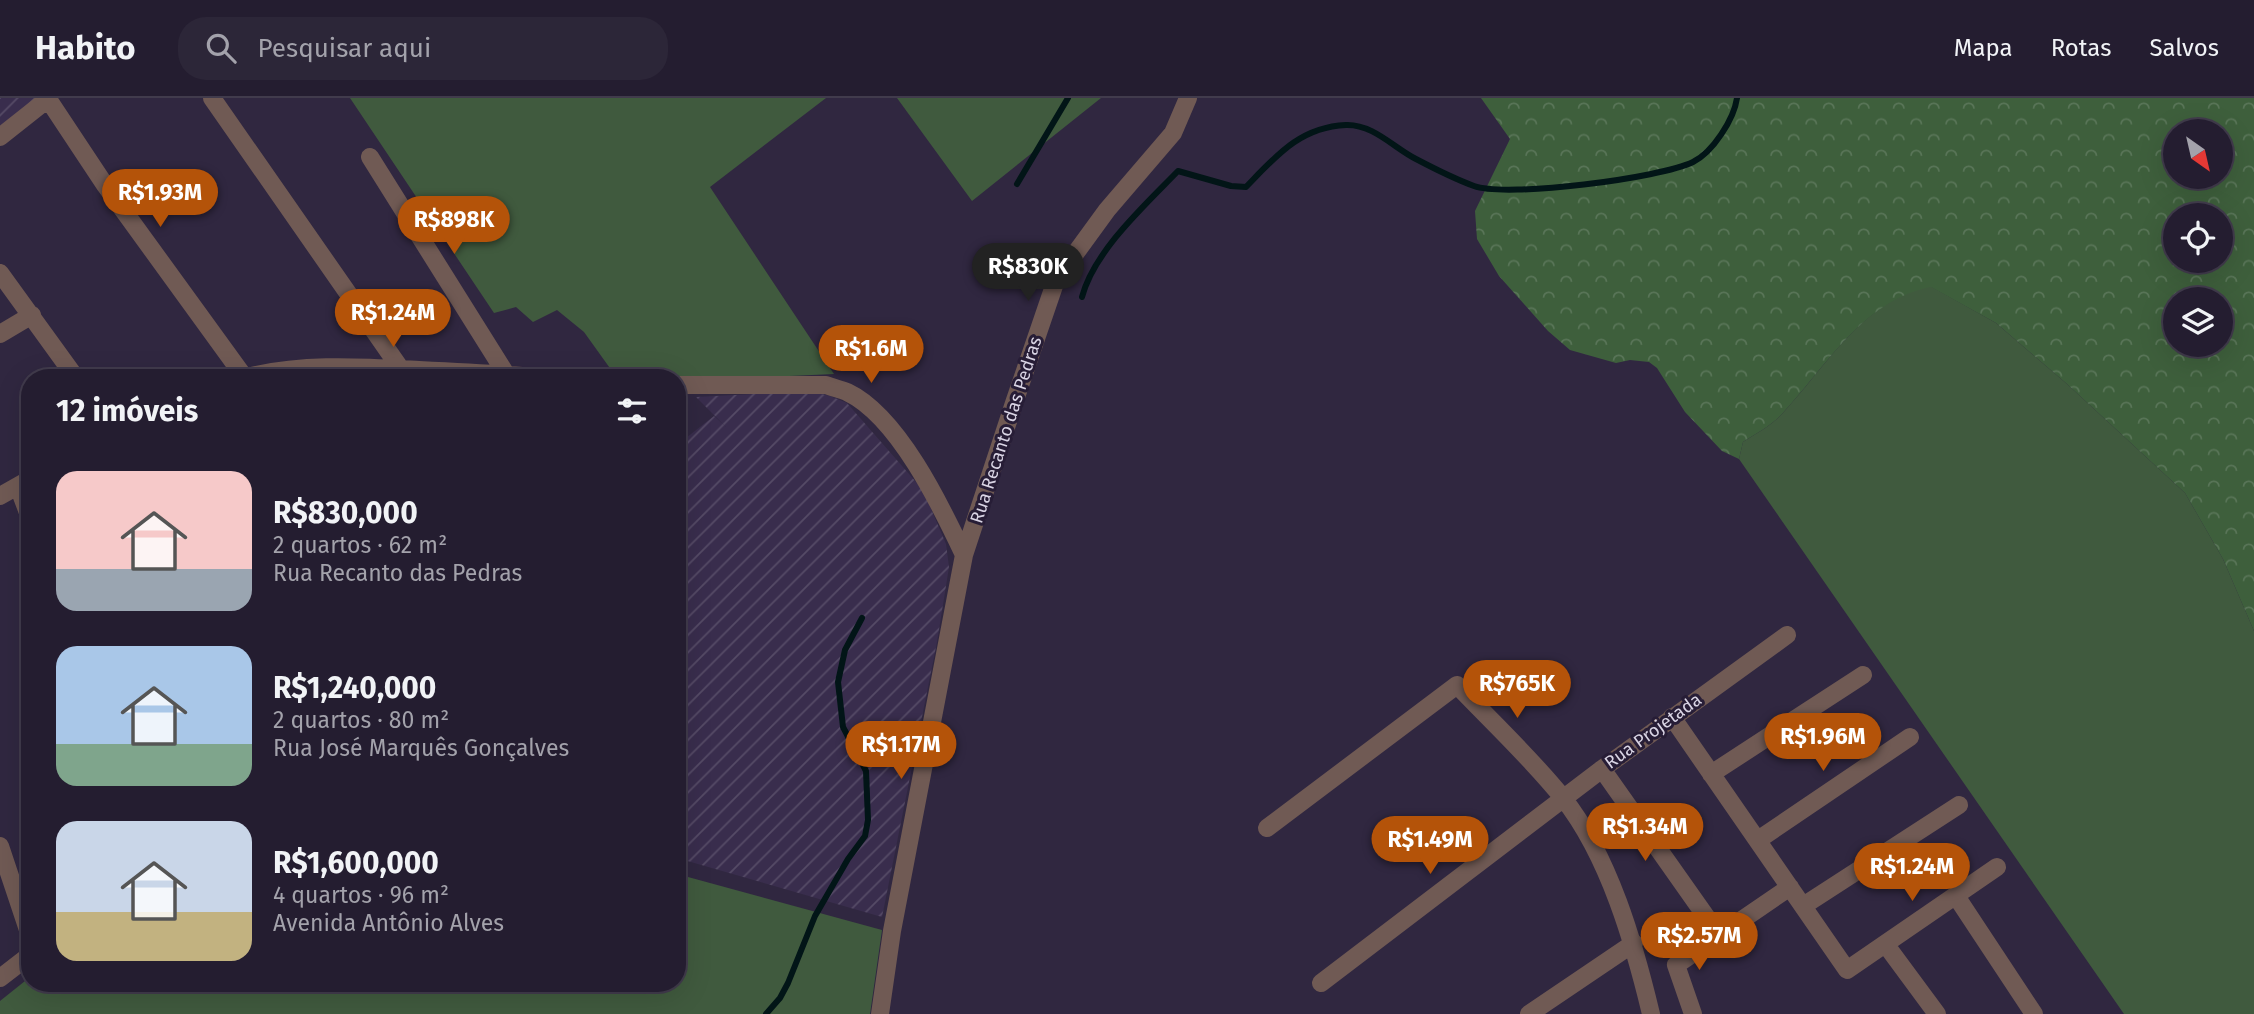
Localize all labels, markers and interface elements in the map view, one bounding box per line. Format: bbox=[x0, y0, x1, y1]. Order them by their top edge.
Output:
search box bbox=[178, 17, 668, 80]
text: Habito bbox=[35, 28, 136, 68]
icon: search bbox=[202, 29, 240, 67]
text: Pesquisar aqui bbox=[258, 33, 431, 64]
text: Mapa bbox=[1954, 34, 2013, 62]
text: Rotas bbox=[2051, 34, 2111, 62]
text: Salvos bbox=[2149, 34, 2219, 62]
north arrow bbox=[2163, 119, 2233, 189]
map controls bbox=[2163, 119, 2233, 357]
pin: R$1.93M bbox=[95, 170, 225, 229]
text: R$1.93M bbox=[118, 178, 202, 206]
pin: R$898K bbox=[397, 197, 511, 256]
button: locate bbox=[2163, 203, 2233, 273]
text: R$898K bbox=[414, 205, 494, 233]
pin: R$830K bbox=[971, 244, 1085, 303]
text: R$830K bbox=[988, 252, 1068, 280]
button: layers bbox=[2163, 287, 2233, 357]
pin: R$1.24M bbox=[328, 289, 458, 349]
text: R$1.24M bbox=[351, 298, 435, 326]
pin: R$1.6M bbox=[814, 326, 928, 385]
text: R$1.6M bbox=[835, 334, 907, 362]
street label: Rua Recanto das Pedras bbox=[965, 334, 1047, 526]
icon: filters bbox=[613, 392, 651, 430]
text: 12 imóveis bbox=[56, 393, 198, 429]
text: R$830,000 bbox=[273, 495, 418, 531]
icon: home bbox=[112, 499, 196, 583]
text: 2 quartos · 62 m² bbox=[273, 531, 447, 559]
text: Rua Recanto das Pedras bbox=[273, 559, 522, 587]
pin: R$765K bbox=[1460, 660, 1574, 720]
text: R$765K bbox=[1479, 669, 1555, 697]
text: R$1,240,000 bbox=[273, 670, 436, 706]
icon: home bbox=[112, 674, 196, 758]
street label: Rua Projetada bbox=[1600, 688, 1706, 774]
text: 2 quartos · 80 m² bbox=[273, 706, 449, 734]
pin: R$1.96M bbox=[1758, 714, 1888, 773]
pin: R$1.17M bbox=[836, 722, 966, 781]
text: R$1.96M bbox=[1780, 722, 1866, 750]
text: R$1.17M bbox=[861, 730, 941, 758]
text: Rua José Marquês Gonçalves bbox=[273, 734, 569, 762]
pin: R$1.34M bbox=[1580, 804, 1710, 863]
text: R$1.34M bbox=[1602, 812, 1688, 840]
pin: R$1.49M bbox=[1365, 816, 1495, 876]
text: R$1.49M bbox=[1388, 825, 1472, 853]
pin: R$1.24M bbox=[1847, 844, 1977, 903]
text: R$1,600,000 bbox=[273, 845, 439, 881]
icon: home bbox=[112, 849, 196, 933]
text: R$1.24M bbox=[1870, 852, 1954, 880]
text: 4 quartos · 96 m² bbox=[273, 881, 449, 909]
text: Avenida Antônio Alves bbox=[273, 909, 504, 937]
pin: R$2.57M bbox=[1634, 912, 1764, 972]
text: R$2.57M bbox=[1657, 921, 1741, 949]

